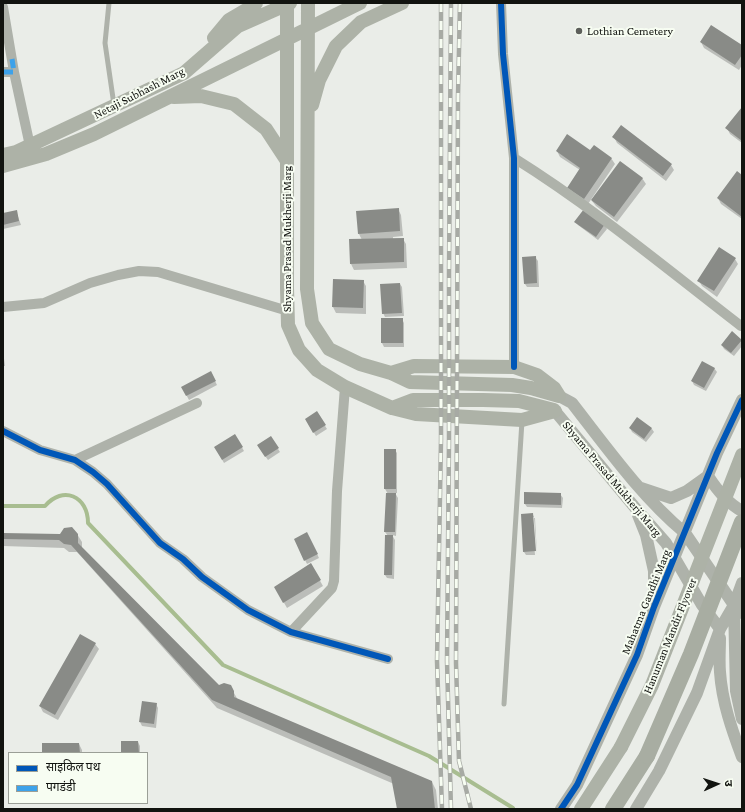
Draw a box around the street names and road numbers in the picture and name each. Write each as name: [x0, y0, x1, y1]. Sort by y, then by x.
street label: Netaji Subhash Marg: [91, 64, 187, 122]
street label: Shyama Prasad Mukherji Marg: [280, 166, 294, 312]
street label: Shyama Prasad Mukherji Marg: [559, 418, 665, 540]
street label: Mahatma Gandhi Marg: [618, 547, 674, 657]
street label: Hanuman Mandir Flyover: [640, 576, 700, 696]

